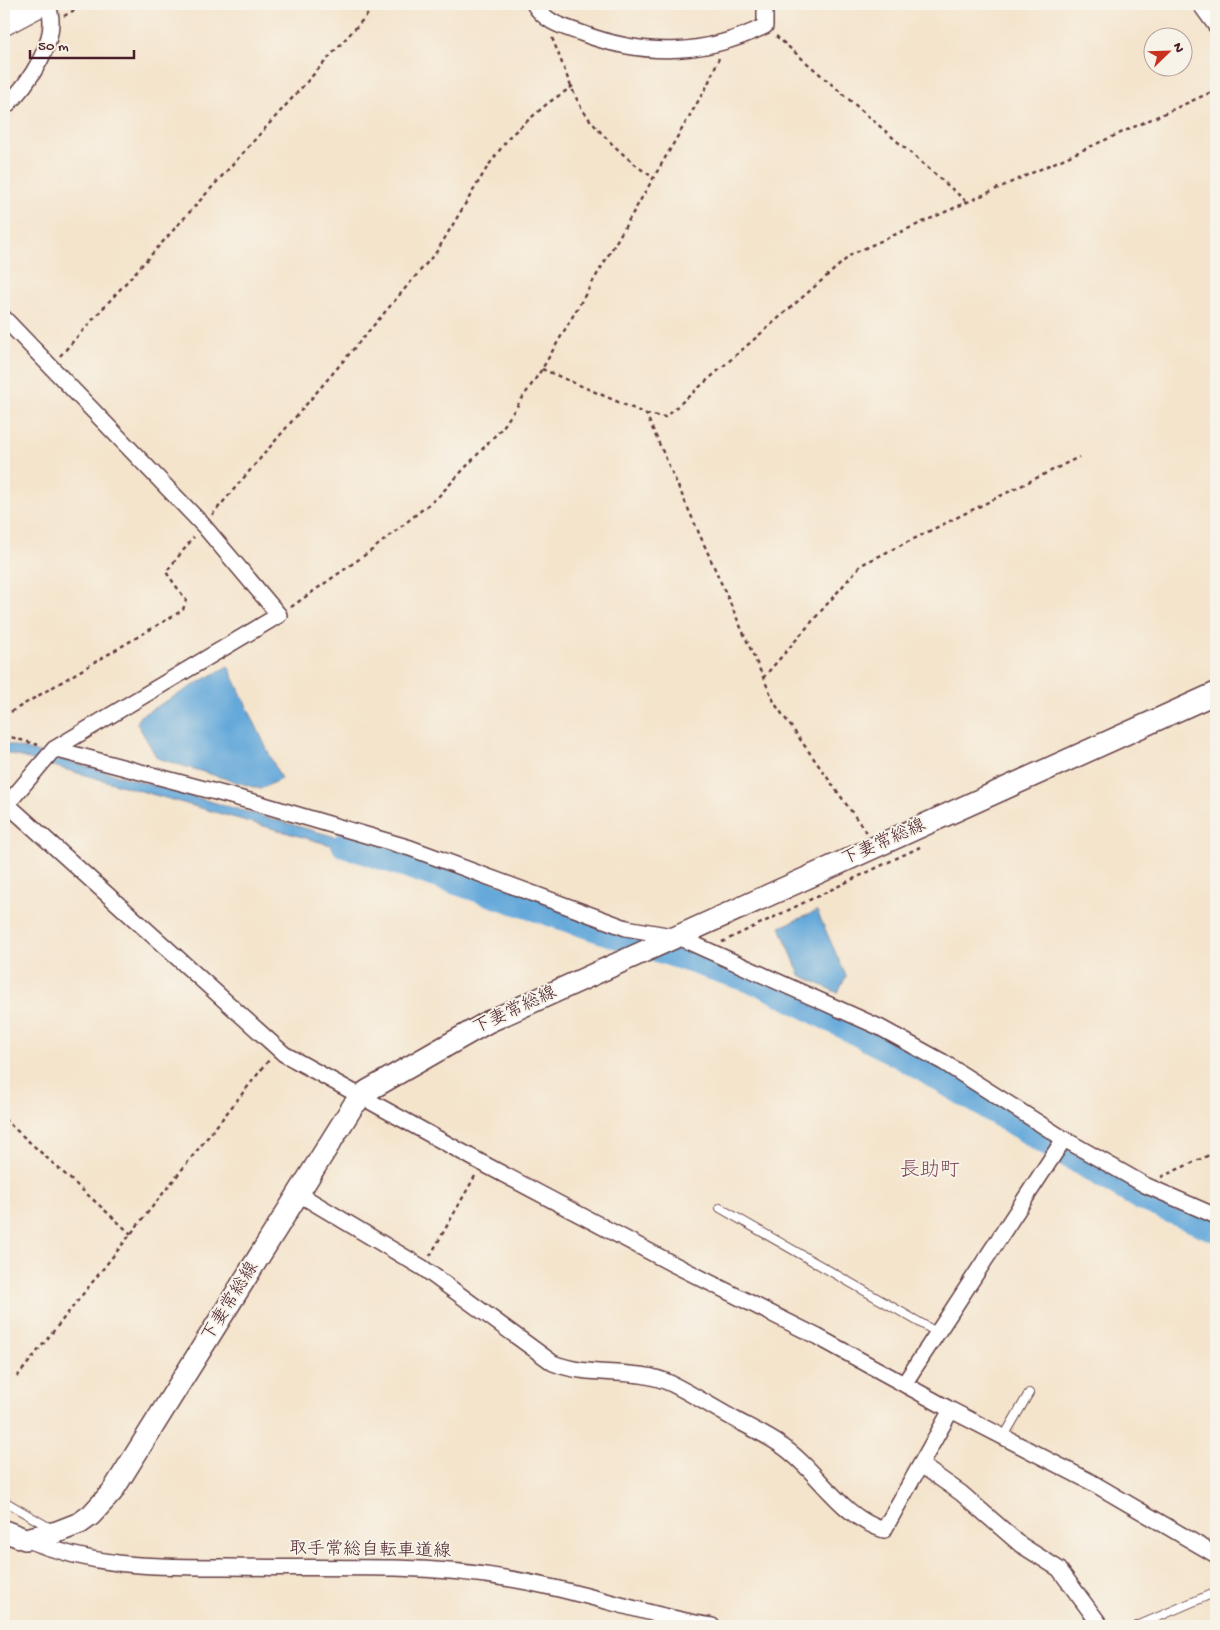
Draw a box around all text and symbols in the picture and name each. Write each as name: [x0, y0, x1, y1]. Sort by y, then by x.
scale bar: [30, 28, 134, 60]
north arrow: [1142, 28, 1192, 78]
text: 50 m: [38, 38, 69, 56]
text: N: [1168, 40, 1187, 55]
street label: 下妻常総線: [838, 814, 929, 871]
street label: 下妻常総線: [469, 982, 560, 1040]
district label: 長助町: [900, 1159, 960, 1183]
street label: 下妻常総線: [197, 1258, 264, 1346]
street label: 取手常総自転車道線: [289, 1538, 451, 1563]

